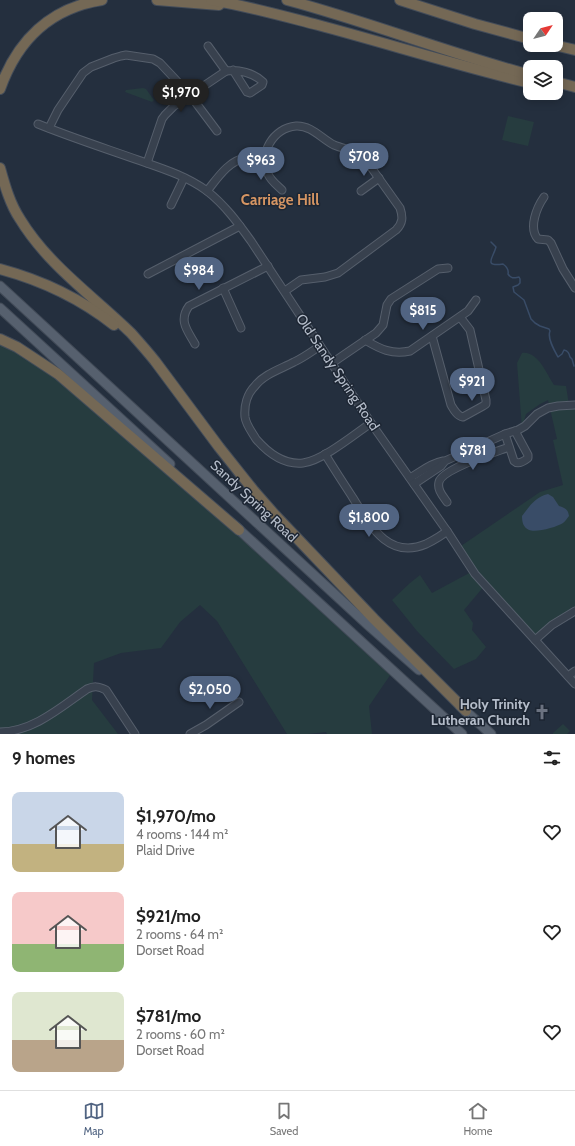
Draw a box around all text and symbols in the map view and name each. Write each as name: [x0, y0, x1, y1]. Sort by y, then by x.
north arrow: [523, 12, 563, 52]
map controls: [523, 12, 563, 100]
button: layers: [523, 60, 563, 100]
pin: $1,970: [148, 79, 214, 113]
text: $1,970: [162, 84, 200, 100]
pin: $708: [340, 143, 388, 177]
pin: $963: [237, 147, 285, 181]
text: $708: [348, 148, 380, 164]
text: $963: [246, 152, 276, 168]
district label: Carriage Hill: [241, 191, 319, 209]
pin: $984: [175, 257, 223, 291]
text: $984: [184, 262, 214, 278]
pin: $815: [399, 297, 447, 331]
text: $815: [409, 302, 437, 318]
street label: Old Sandy Spring Road: [292, 310, 384, 434]
pin: $921: [448, 368, 496, 402]
text: $921: [459, 373, 485, 389]
pin: $781: [449, 437, 497, 471]
text: $781: [460, 442, 486, 458]
street label: Sandy Spring Road: [207, 456, 301, 546]
pin: $1,800: [336, 504, 402, 538]
text: $1,800: [348, 509, 390, 525]
pin: $2,050: [177, 676, 243, 710]
text: $2,050: [189, 681, 231, 697]
place label: Holy Trinity Lutheran Church: [431, 695, 530, 729]
church icon: Holy Trinity Lutheran Church: [533, 703, 551, 721]
icon: filters: [541, 747, 563, 769]
text: 9 homes: [12, 748, 75, 768]
text: $1,970/mo: [136, 806, 216, 826]
icon: home: [44, 808, 92, 856]
icon: heart: [541, 821, 563, 843]
text: 4 rooms · 144 m²: [136, 826, 228, 842]
text: Plaid Drive: [136, 842, 195, 858]
text: $921/mo: [136, 906, 201, 926]
icon: home: [44, 908, 92, 956]
icon: heart: [541, 921, 563, 943]
text: 2 rooms · 64 m²: [136, 926, 223, 942]
text: Dorset Road: [136, 942, 204, 958]
text: $781/mo: [136, 1006, 201, 1026]
icon: home: [44, 1008, 92, 1056]
icon: heart: [541, 1021, 563, 1043]
text: 2 rooms · 60 m²: [136, 1026, 225, 1042]
text: Dorset Road: [136, 1042, 204, 1058]
tab: Map: [83, 1100, 105, 1138]
tab: Saved: [270, 1100, 298, 1138]
tab: Home: [463, 1100, 492, 1138]

